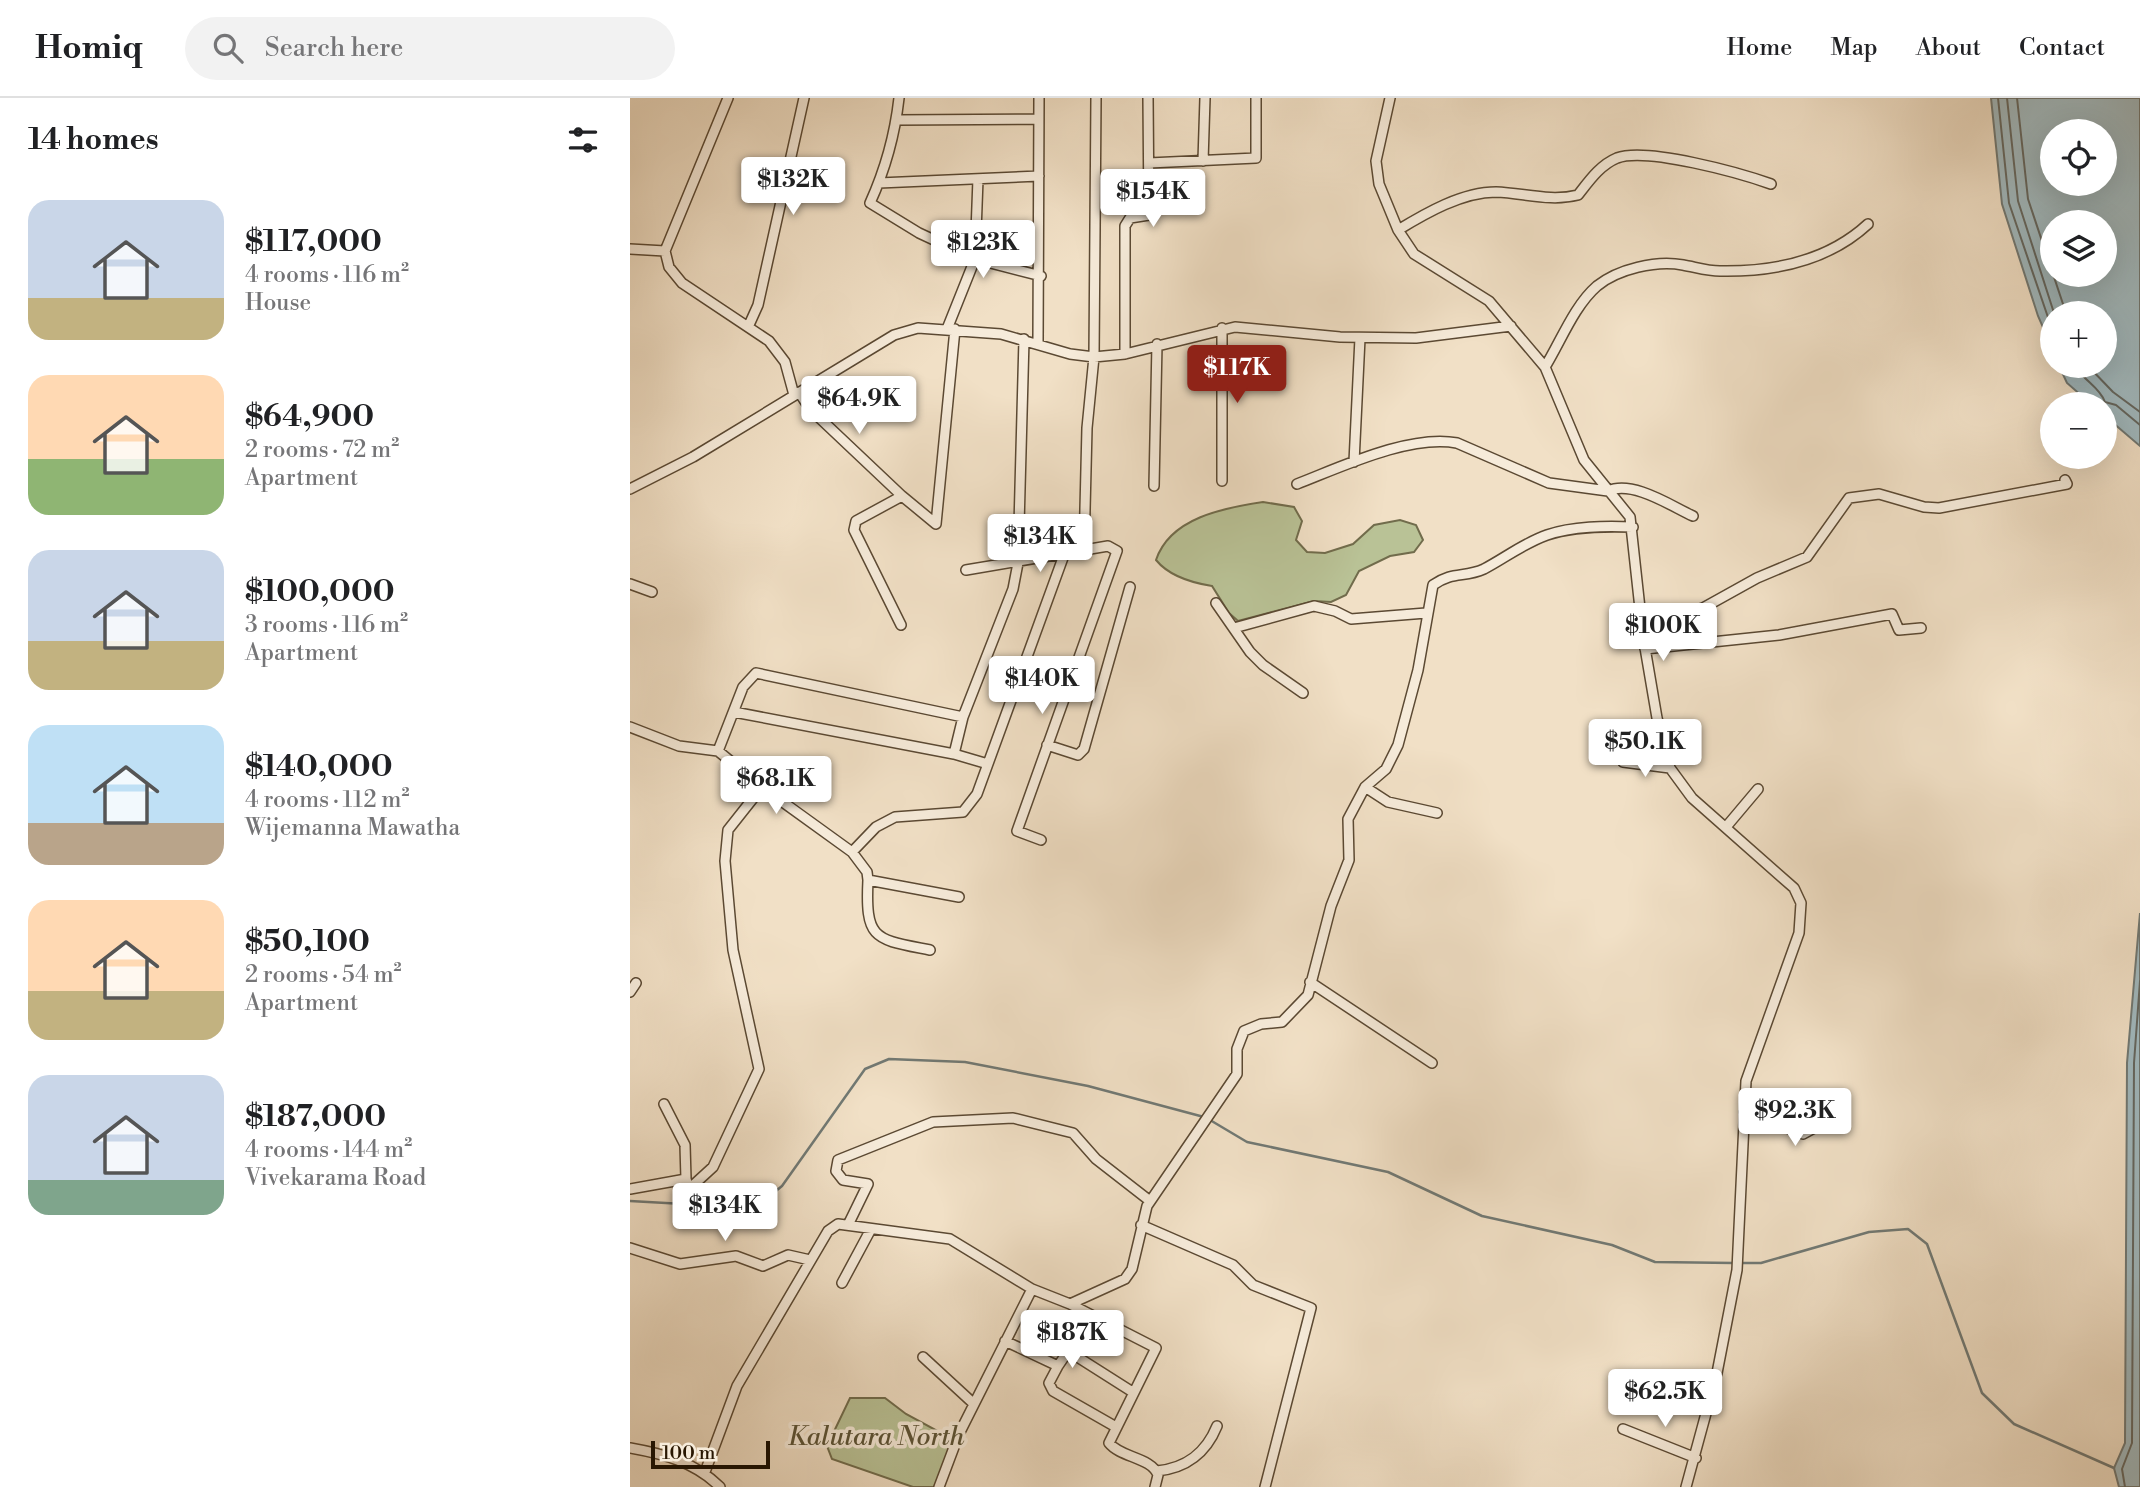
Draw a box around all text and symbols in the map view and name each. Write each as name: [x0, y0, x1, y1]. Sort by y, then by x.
search box: [185, 17, 675, 80]
text: Homiq: [35, 28, 143, 69]
icon: search: [209, 29, 247, 67]
text: Search here: [265, 32, 403, 64]
text: Home: [1727, 33, 1792, 63]
text: Map: [1830, 33, 1878, 63]
text: About: [1916, 33, 1981, 63]
text: Contact: [2019, 33, 2105, 63]
map controls: [2040, 119, 2117, 469]
button: locate: [2040, 119, 2117, 196]
text: 14 homes: [28, 121, 159, 159]
icon: filters: [564, 121, 602, 159]
pin: $132K: [744, 158, 842, 217]
text: $132K: [757, 166, 829, 194]
pin: $154K: [1104, 170, 1202, 229]
text: $154K: [1116, 178, 1190, 206]
button: layers: [2040, 210, 2117, 287]
pin: $123K: [934, 220, 1032, 280]
text: $117,000: [245, 223, 382, 261]
icon: home: [84, 228, 168, 312]
text: $123K: [947, 229, 1019, 257]
text: 4 rooms · 116 m²: [245, 261, 409, 289]
text: House: [245, 289, 311, 317]
button: +: [2040, 301, 2117, 378]
pin: $117K: [1188, 345, 1286, 405]
text: $117K: [1203, 354, 1271, 382]
pin: $64.9K: [802, 376, 916, 436]
text: $64.9K: [817, 385, 901, 413]
button: −: [2040, 392, 2117, 469]
text: $64,900: [245, 398, 374, 436]
icon: home: [84, 403, 168, 487]
text: 2 rooms · 72 m²: [245, 436, 399, 464]
text: Apartment: [245, 464, 358, 492]
pin: $134K: [991, 514, 1089, 574]
text: $134K: [1004, 523, 1076, 551]
text: $100,000: [245, 573, 395, 611]
icon: home: [84, 578, 168, 662]
pin: $100K: [1614, 603, 1712, 663]
text: 3 rooms · 116 m²: [245, 611, 408, 639]
text: $100K: [1625, 612, 1701, 640]
text: Apartment: [245, 639, 358, 667]
pin: $140K: [993, 656, 1091, 716]
text: $140K: [1005, 665, 1079, 693]
pin: $50.1K: [1588, 720, 1702, 779]
text: $50.1K: [1605, 728, 1685, 756]
text: $140,000: [245, 748, 392, 786]
icon: home: [84, 753, 168, 837]
pin: $68.1K: [719, 756, 833, 816]
text: $68.1K: [737, 765, 815, 793]
text: 4 rooms · 112 m²: [245, 786, 410, 814]
text: Wijemanna Mawatha: [245, 814, 460, 842]
text: $50,100: [245, 923, 370, 961]
icon: home: [84, 928, 168, 1012]
text: 2 rooms · 54 m²: [245, 961, 402, 989]
text: Apartment: [245, 989, 358, 1017]
pin: $92.3K: [1738, 1088, 1852, 1148]
text: $92.3K: [1754, 1097, 1836, 1125]
text: $187,000: [245, 1098, 386, 1136]
icon: home: [84, 1103, 168, 1187]
text: 4 rooms · 144 m²: [245, 1136, 412, 1164]
text: Vivekarama Road: [245, 1164, 426, 1192]
pin: $134K: [676, 1184, 774, 1243]
text: $134K: [689, 1192, 761, 1220]
pin: $187K: [1023, 1310, 1121, 1370]
text: $187K: [1037, 1319, 1107, 1347]
pin: $62.5K: [1608, 1370, 1722, 1429]
text: $62.5K: [1624, 1378, 1706, 1406]
park label: Kalutara North: [788, 1421, 965, 1453]
scale bar: [651, 1438, 770, 1470]
text: 100 m: [662, 1441, 715, 1465]

